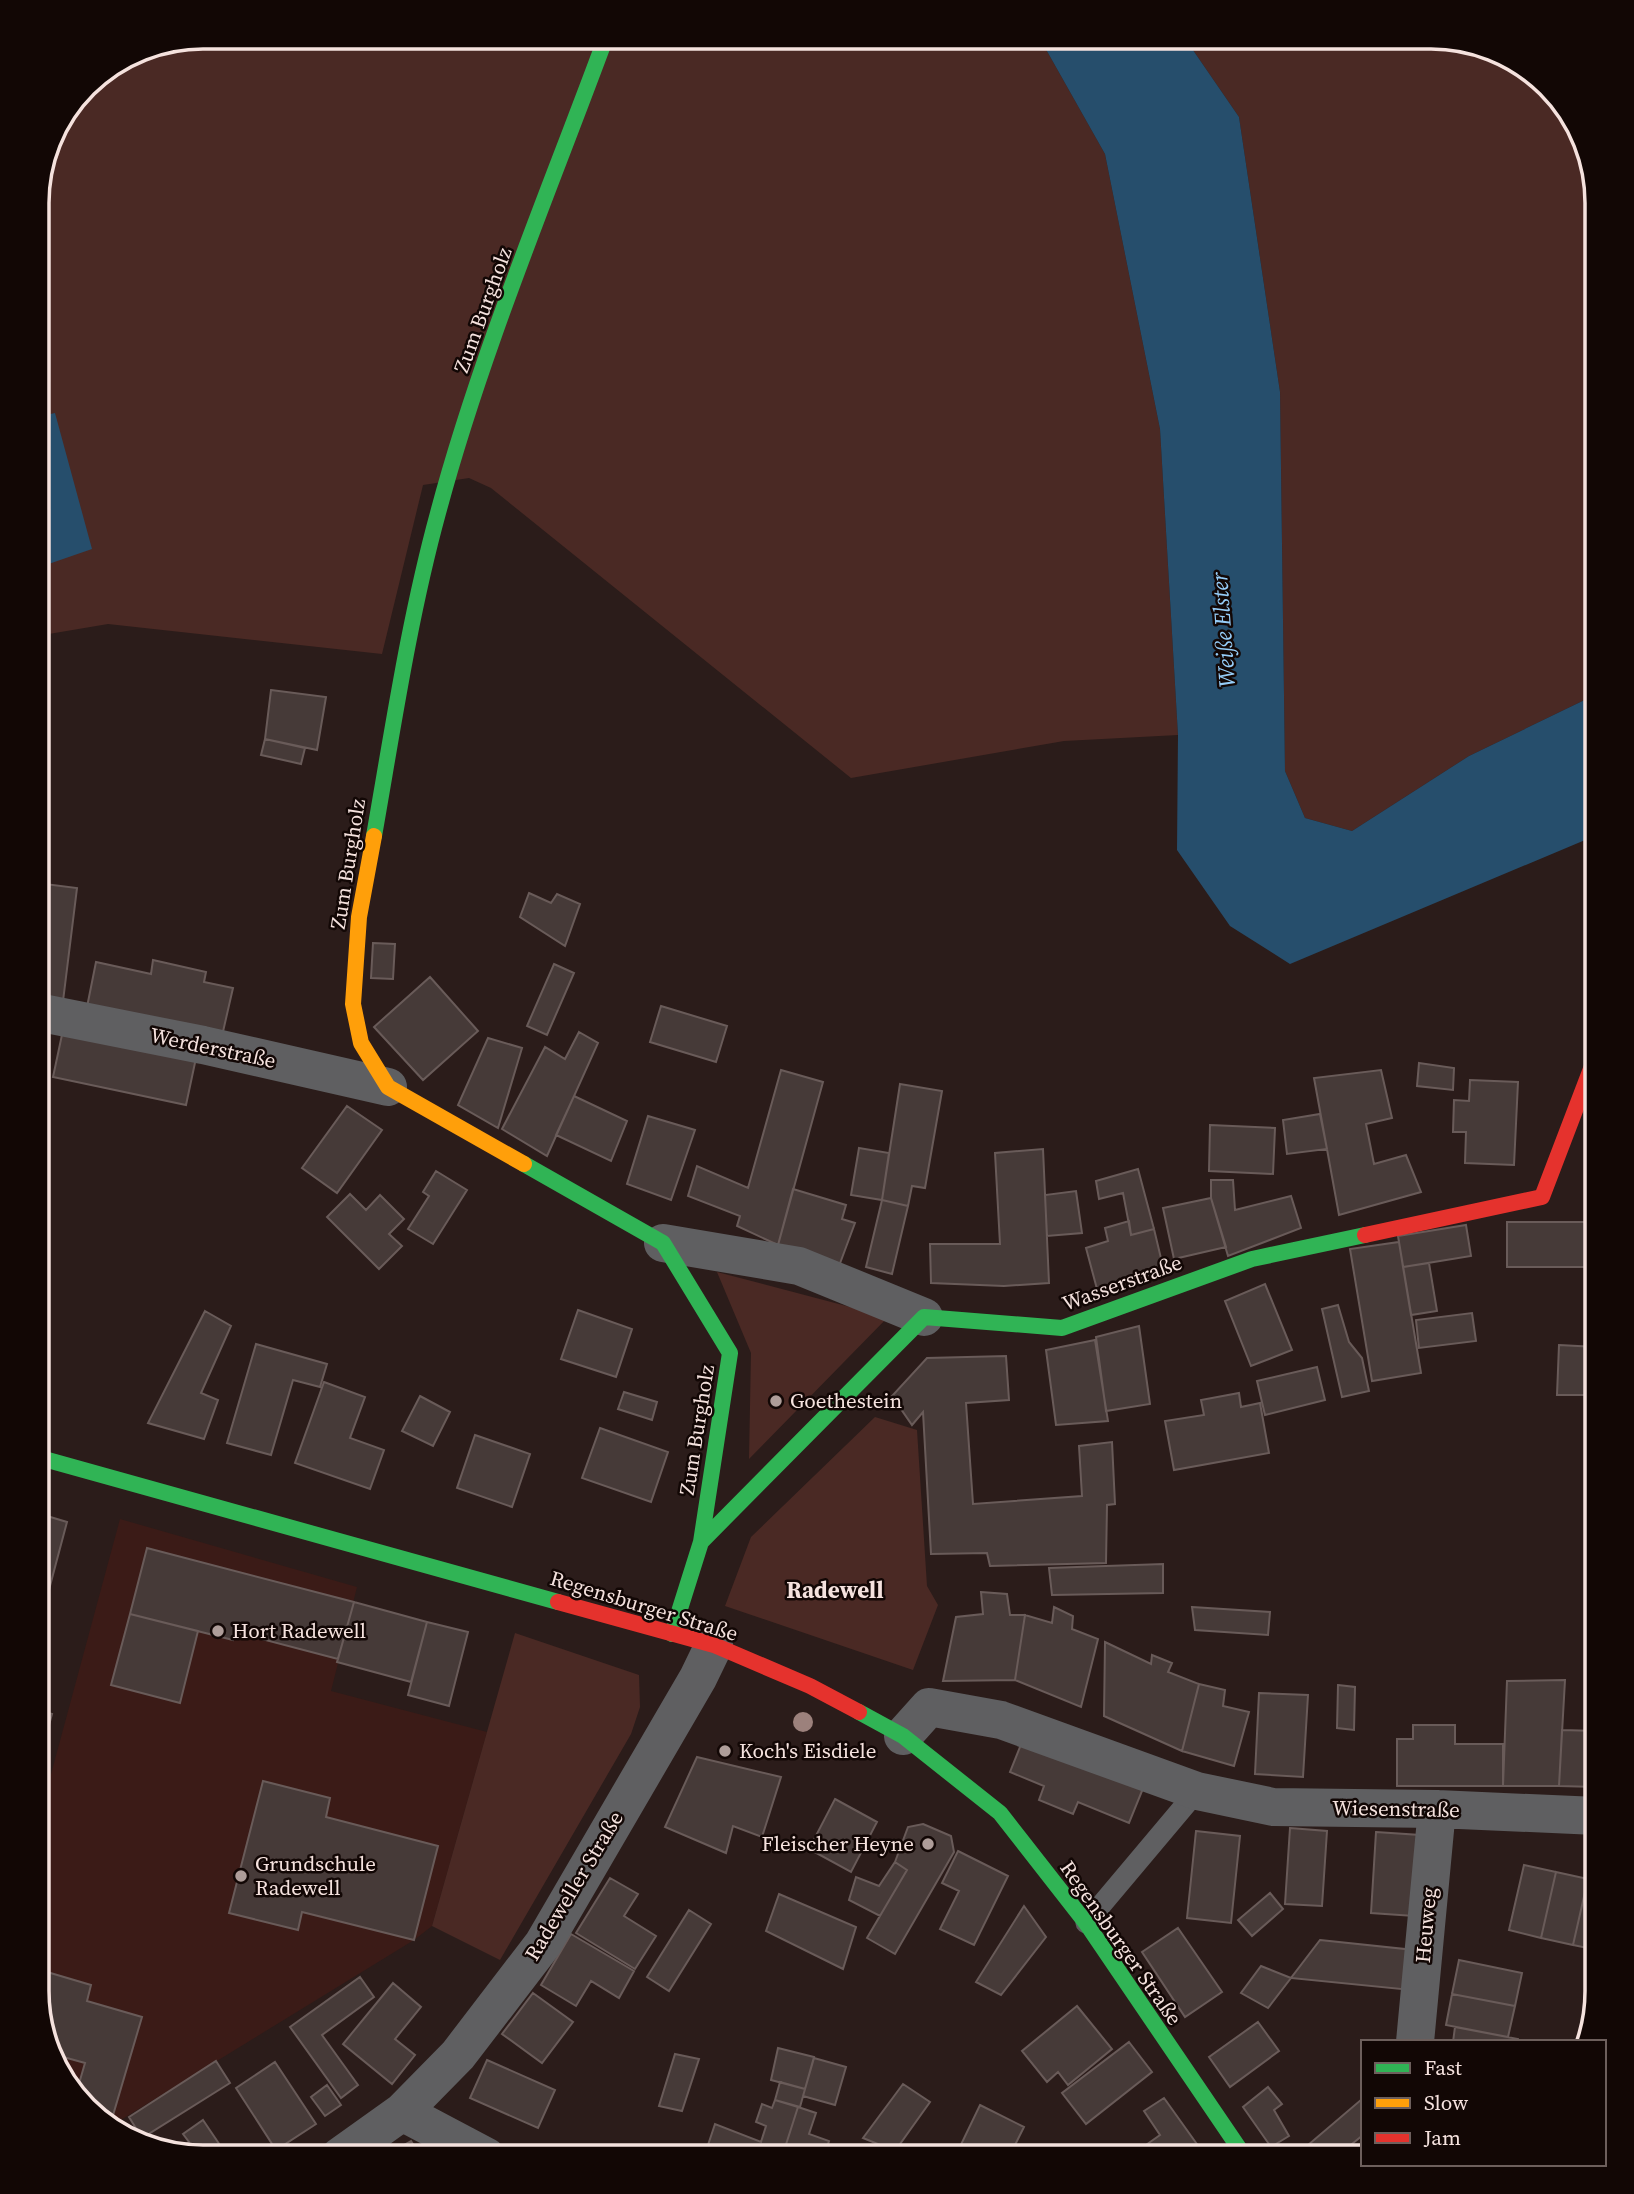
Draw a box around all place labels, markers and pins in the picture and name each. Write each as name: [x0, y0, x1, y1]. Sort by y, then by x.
place label: Goethestein: [790, 1386, 903, 1415]
marker: Goethestein: [768, 1393, 784, 1409]
place label: Hort Radewell: [232, 1616, 366, 1645]
marker: Hort Radewell: [210, 1623, 226, 1639]
place label: Koch's Eisdiele: [739, 1736, 877, 1765]
marker: Koch's Eisdiele: [717, 1743, 733, 1759]
place label: Fleischer Heyne: [762, 1829, 914, 1858]
marker: Fleischer Heyne: [920, 1836, 936, 1852]
place label: Grundschule Radewell: [255, 1849, 376, 1902]
marker: Grundschule Radewell: [233, 1868, 249, 1884]

